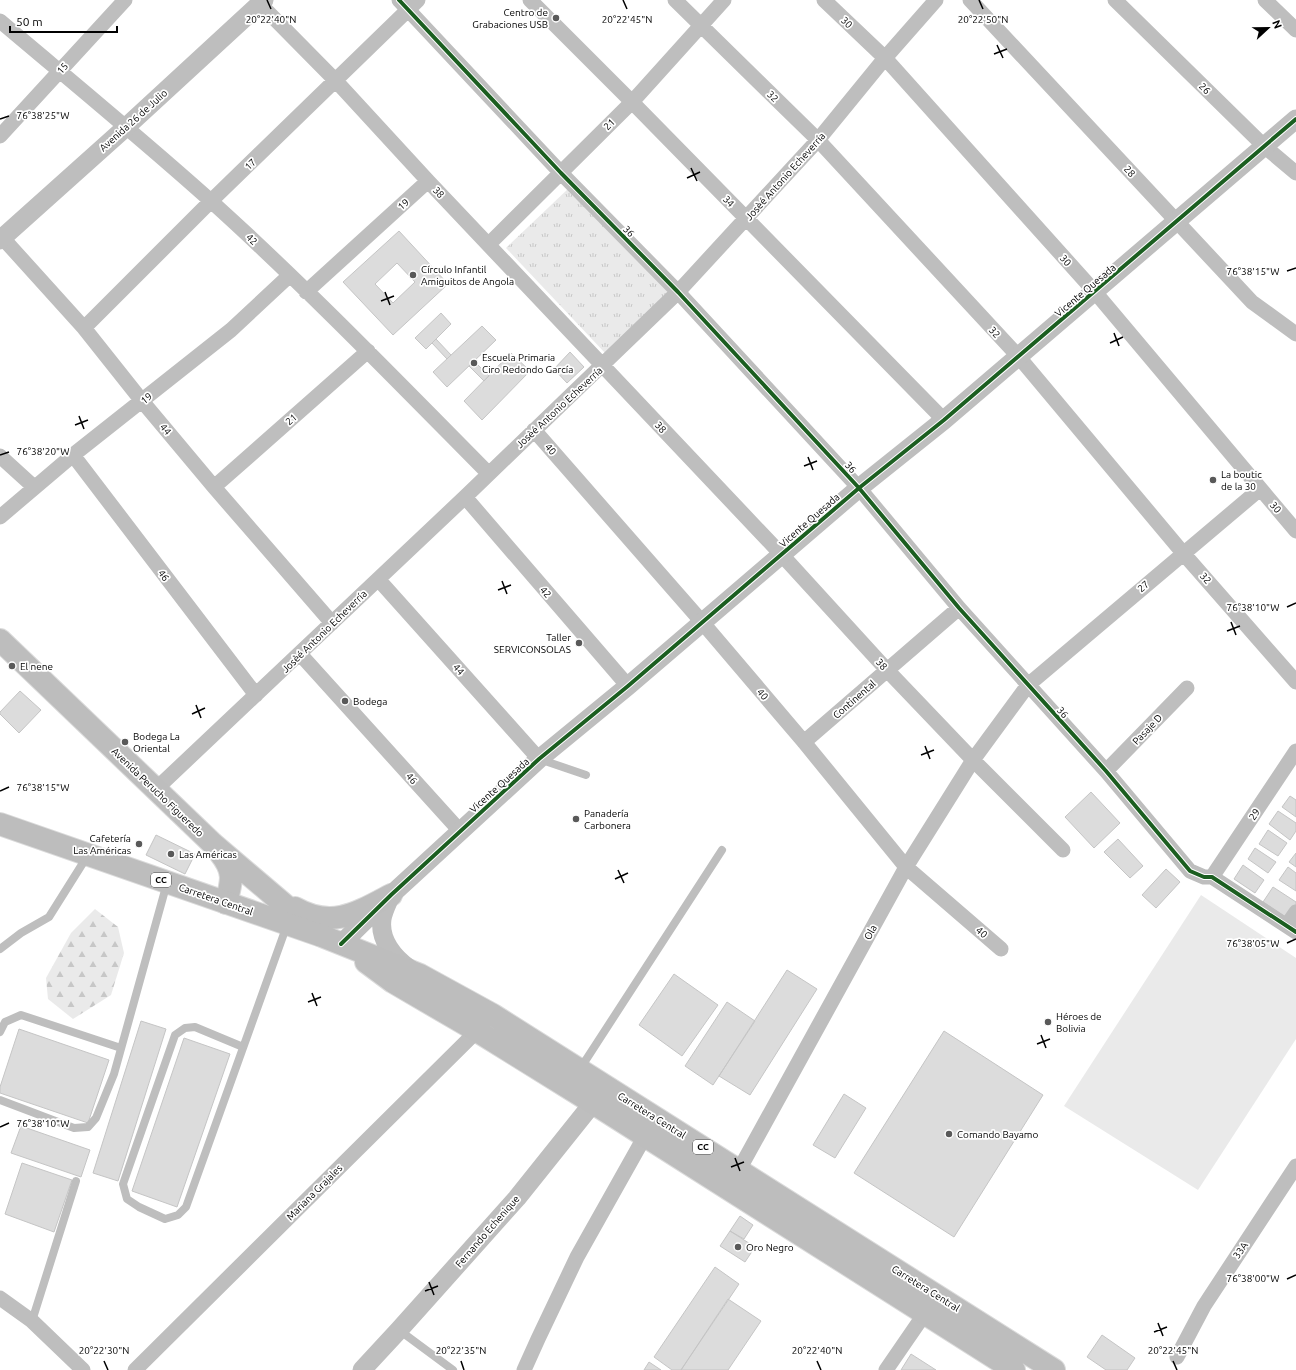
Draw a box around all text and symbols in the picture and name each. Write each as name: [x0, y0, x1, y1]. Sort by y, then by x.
place label: Centro de Grabaciones USB: [472, 7, 548, 30]
scale bar: [10, 8, 117, 34]
north arrow: [1248, 8, 1288, 48]
marker: Centro de Grabaciones USB: [551, 13, 561, 23]
text: 20°22'40"N: [246, 14, 296, 25]
text: 20°22'45"N: [602, 14, 652, 25]
street label: 30: [839, 14, 855, 30]
text: 20°22'50"N: [958, 14, 1008, 25]
text: 50 m: [16, 15, 43, 28]
text: N: [1270, 18, 1284, 30]
street label: 15: [55, 60, 70, 76]
street label: 26: [1197, 80, 1213, 96]
street label: Avenida 26 de Julio: [97, 87, 169, 154]
street label: 32: [765, 88, 781, 104]
text: 76°38'25"W: [17, 110, 69, 121]
street label: 21: [601, 116, 617, 132]
street label: Josèé Antonio Echeverría: [743, 130, 827, 222]
street label: 17: [242, 156, 258, 172]
street label: 28: [1122, 163, 1138, 179]
street label: 38: [431, 184, 447, 200]
street label: 34: [721, 193, 737, 209]
street label: 19: [395, 197, 411, 212]
street label: 36: [621, 223, 637, 239]
street label: 42: [244, 231, 260, 247]
street label: 30: [1058, 252, 1074, 268]
street label: Vicente Quesada: [1053, 262, 1118, 319]
place label: Círculo Infantil Amiguitos de Angola: [421, 264, 514, 287]
text: 76°38'15"W: [1227, 266, 1279, 277]
marker: Círculo Infantil Amiguitos de Angola: [408, 270, 418, 280]
street label: 32: [987, 324, 1003, 340]
place label: Escuela Primaria Ciro Redondo García: [482, 352, 573, 375]
marker: Escuela Primaria Ciro Redondo García: [469, 358, 479, 368]
street label: Josèé Antonio Echeverría: [514, 365, 605, 450]
street label: 19: [138, 391, 154, 406]
street label: 21: [283, 412, 299, 427]
street label: 38: [653, 419, 669, 435]
street label: 44: [158, 421, 174, 437]
street label: 40: [543, 441, 559, 457]
text: 76°38'20"W: [17, 446, 69, 457]
street label: 36: [843, 459, 859, 475]
place label: La boutic de la 30: [1221, 469, 1262, 492]
marker: La boutic de la 30: [1208, 475, 1218, 485]
street label: Vicente Quesada: [777, 491, 842, 550]
street label: 30: [1268, 499, 1284, 515]
street label: 46: [156, 567, 172, 583]
street label: 32: [1198, 570, 1213, 586]
street label: 27: [1135, 579, 1151, 594]
street label: 42: [538, 584, 553, 600]
street label: Josèé Antonio Echeverría: [280, 588, 369, 675]
text: 76°38'10"W: [1227, 602, 1279, 613]
place label: Taller SERVICONSOLAS: [494, 632, 571, 655]
marker: Taller SERVICONSOLAS: [574, 638, 584, 648]
street label: 38: [874, 656, 890, 672]
marker: El nene: [7, 661, 17, 671]
place label: El nene: [20, 661, 53, 672]
street label: 44: [451, 661, 467, 677]
street label: Continental: [831, 678, 878, 721]
street label: 40: [755, 686, 771, 702]
marker: Bodega: [340, 696, 350, 706]
place label: Bodega: [353, 696, 387, 707]
street label: 36: [1055, 704, 1071, 720]
street label: Pasaje D: [1130, 712, 1164, 747]
place label: Bodega La Oriental: [133, 731, 180, 754]
marker: Bodega La Oriental: [120, 737, 130, 747]
street label: Avenida Perucho Figueredo: [110, 746, 206, 839]
street label: Vicente Quesada: [467, 756, 531, 815]
street label: 46: [404, 770, 420, 786]
text: 76°38'15"W: [17, 782, 69, 793]
street label: 29: [1247, 807, 1262, 822]
place label: Panadería Carbonera: [584, 808, 631, 831]
marker: Panadería Carbonera: [571, 814, 581, 824]
place label: Cafetería Las Américas: [73, 833, 131, 856]
marker: Cafetería Las Américas: [134, 839, 144, 849]
marker: Las Américas: [166, 849, 176, 859]
place label: Las Américas: [179, 849, 237, 860]
road number: CC: [151, 873, 171, 887]
street label: Carretera Central: [177, 882, 255, 917]
street label: Ola: [862, 923, 879, 942]
street label: 40: [974, 925, 990, 940]
text: 76°38'05"W: [1227, 938, 1279, 949]
place label: Héroes de Bolivia: [1056, 1011, 1102, 1034]
marker: Héroes de Bolivia: [1043, 1017, 1053, 1027]
street label: Carretera Central: [616, 1090, 688, 1141]
text: 76°38'10"W: [17, 1118, 69, 1129]
marker: Comando Bayamo: [944, 1129, 954, 1139]
place label: Comando Bayamo: [957, 1129, 1038, 1140]
road number: CC: [693, 1140, 713, 1154]
street label: Mariana Grajales: [284, 1162, 344, 1222]
street label: Fernando Echenique: [453, 1193, 522, 1270]
street label: 33A: [1231, 1239, 1250, 1261]
marker: Oro Negro: [733, 1242, 743, 1252]
place label: Oro Negro: [746, 1242, 794, 1253]
street label: Carretera Central: [890, 1263, 962, 1314]
text: 76°38'00"W: [1227, 1273, 1279, 1284]
text: 20°22'30"N: [79, 1345, 129, 1356]
text: 20°22'35"N: [436, 1345, 486, 1356]
text: 20°22'40"N: [792, 1345, 842, 1356]
text: 20°22'45"N: [1148, 1345, 1198, 1356]

